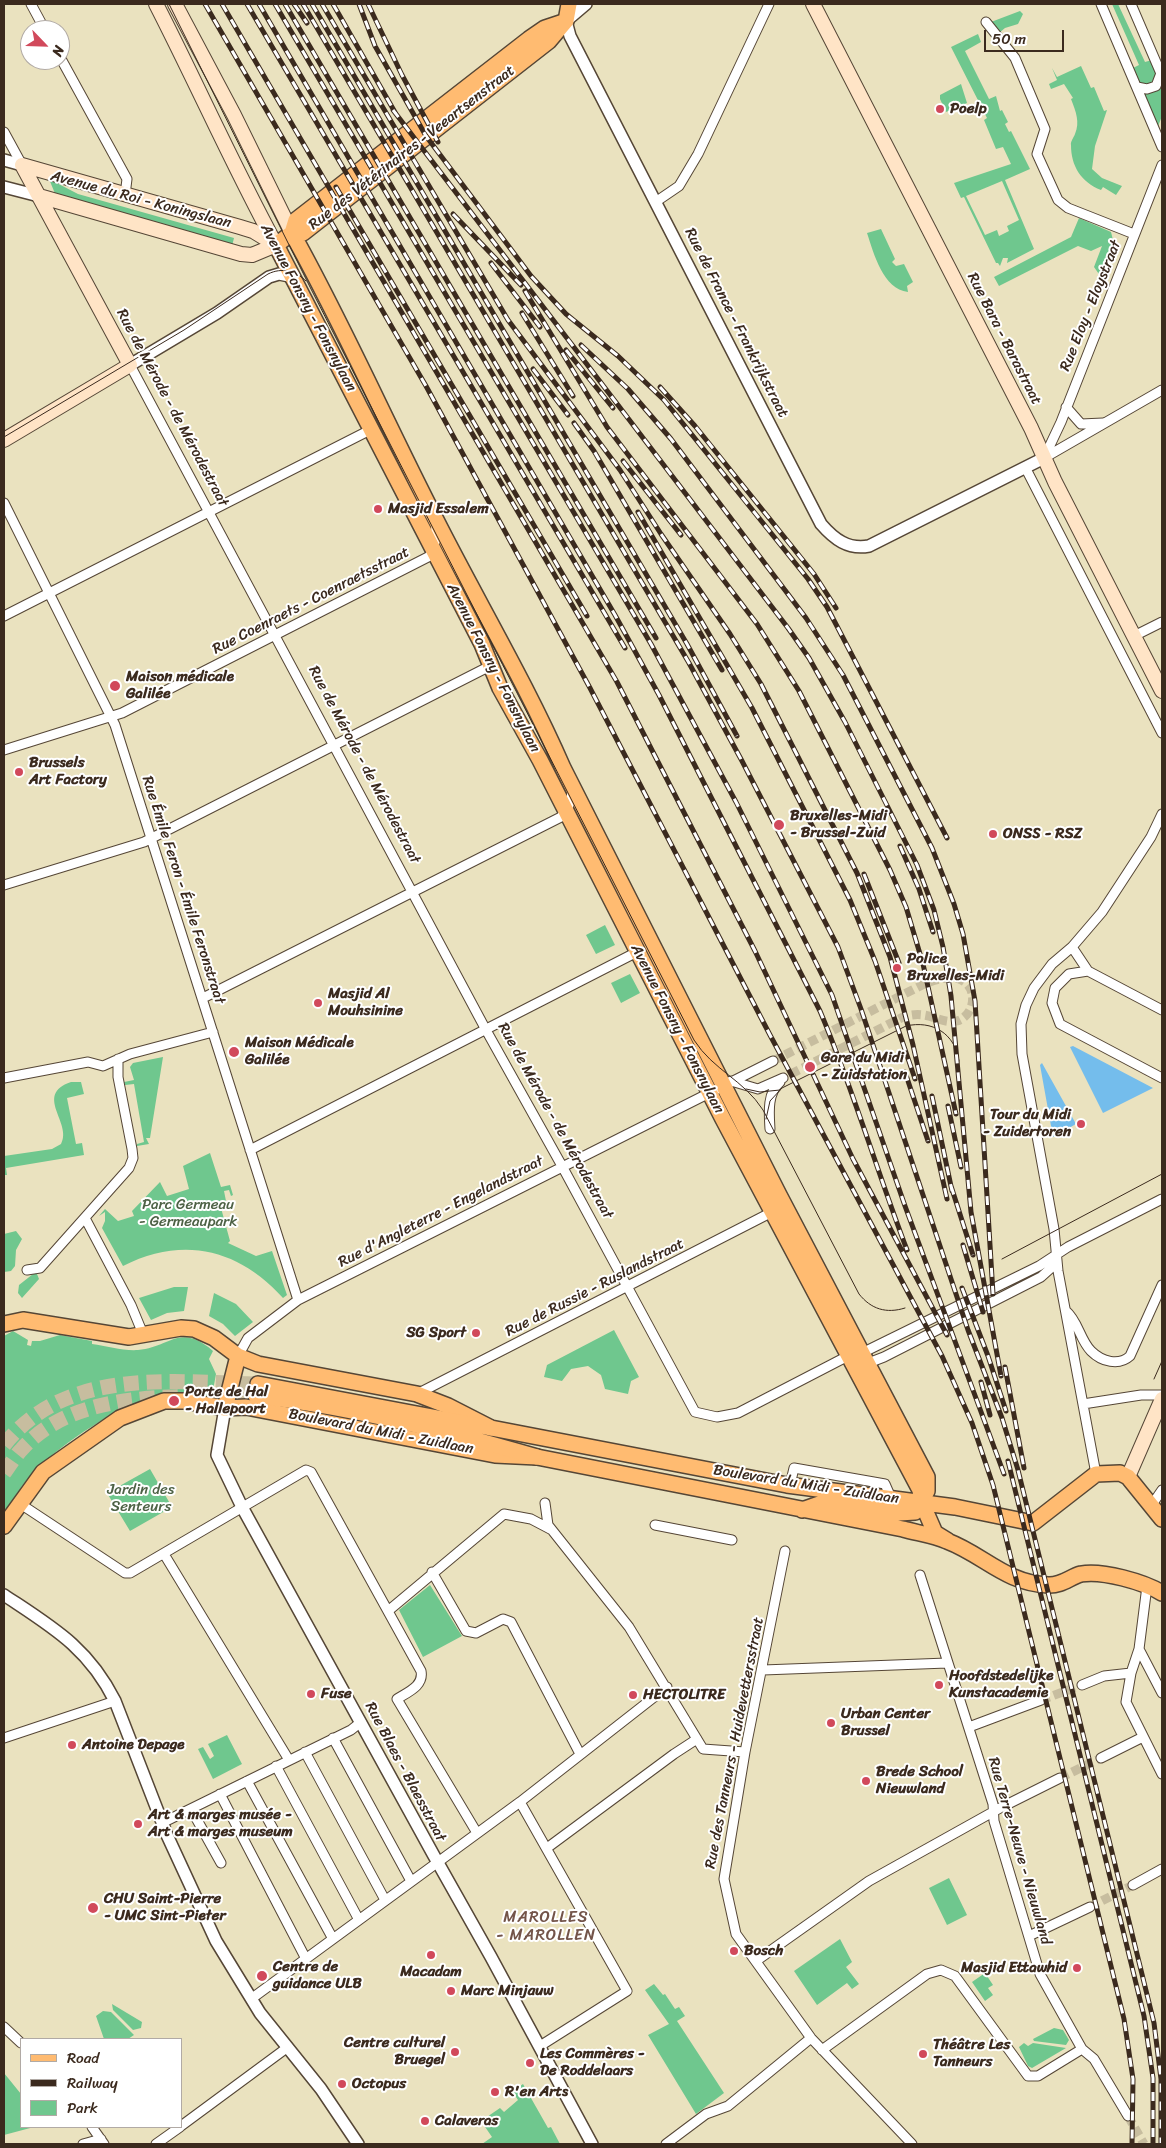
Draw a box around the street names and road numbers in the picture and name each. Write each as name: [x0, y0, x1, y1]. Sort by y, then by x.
street label: Rue des Vétérinaires - Veeartsenstraat: [305, 62, 519, 234]
street label: Avenue du Roi - Koningslaan: [49, 167, 233, 233]
street label: Avenue Fonsny - Fonsnylaan: [256, 221, 360, 395]
street label: Rue de France - Frankrijkstraat: [680, 225, 792, 421]
street label: Rue Eloy - Eloystraat: [1057, 238, 1125, 374]
street label: Rue Bara - Barastraat: [963, 270, 1045, 408]
street label: Rue de Mérode - de Mérodestraat: [112, 306, 232, 510]
street label: Rue Coenraets - Coenraetsstraat: [210, 543, 412, 659]
street label: Avenue Fonsny - Fonsnylaan: [442, 580, 544, 756]
street label: Rue de Mérode - de Mérodestraat: [304, 663, 424, 867]
street label: Rue Émile Feron - Émile Feronstraat: [138, 774, 228, 1006]
street label: Avenue Fonsny - Fonsnylaan: [626, 941, 728, 1117]
street label: Rue de Mérode - de Mérodestraat: [494, 1020, 616, 1222]
street label: Rue d'Angleterre - Engelandstraat: [335, 1152, 547, 1272]
street label: Rue de Russie - Ruslandstraat: [503, 1235, 687, 1341]
street label: Boulevard du Midi - Zuidlaan: [287, 1405, 475, 1459]
street label: Boulevard du Midi - Zuidlaan: [712, 1461, 900, 1509]
street label: Rue des Tanneurs - Huidevettersstraat: [702, 1616, 768, 1870]
street label: Rue Blaes - Blaesstraat: [361, 1699, 449, 1845]
street label: Rue Terre-Neuve - Nieuwland: [984, 1755, 1054, 1947]

